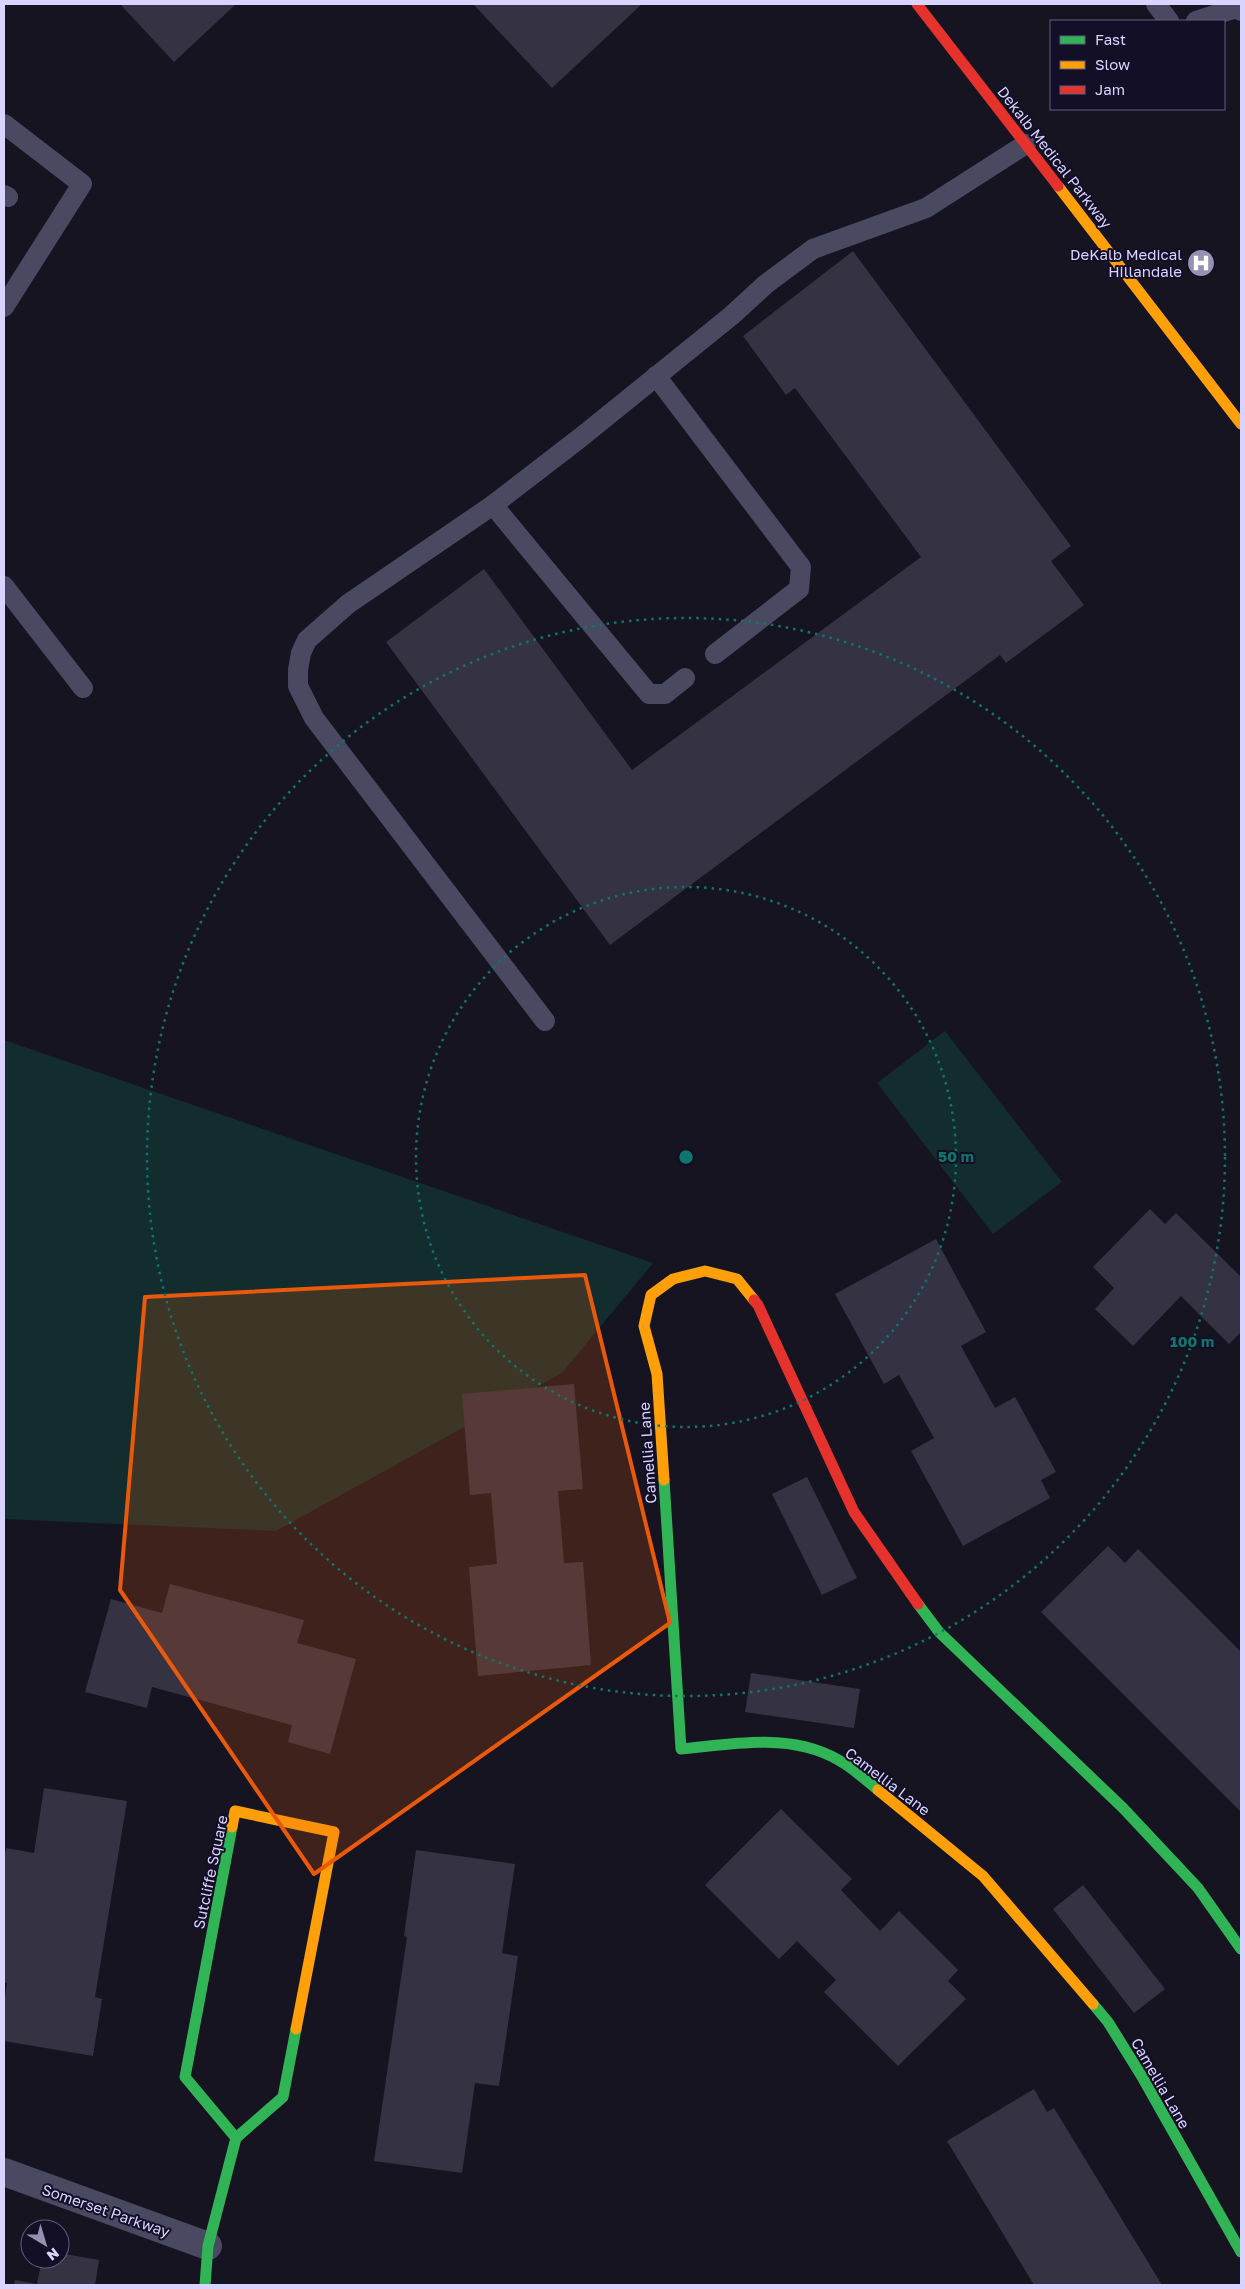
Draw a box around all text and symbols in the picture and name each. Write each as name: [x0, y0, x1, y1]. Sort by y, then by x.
legend: [1050, 20, 1225, 110]
text: Fast: [1095, 30, 1126, 48]
text: Slow: [1095, 55, 1130, 73]
text: Jam: [1095, 80, 1125, 98]
street label: Dekalb Medical Parkway: [994, 83, 1116, 232]
place label: DeKalb Medical Hillandale: [1070, 245, 1182, 280]
hospital icon: DeKalb Medical Hillandale: [1186, 248, 1216, 278]
text: 50 m: [938, 1147, 974, 1165]
centre of rings: [677, 1148, 695, 1166]
text: 100 m: [1170, 1332, 1214, 1350]
street label: Camellia Lane: [634, 1401, 660, 1504]
street label: Camellia Lane: [842, 1743, 934, 1819]
street label: Sutcliffe Square: [189, 1813, 231, 1931]
street label: Camellia Lane: [1128, 2035, 1194, 2132]
street label: Somerset Parkway: [40, 2180, 173, 2240]
north arrow: [20, 2219, 70, 2269]
text: N: [44, 2245, 63, 2265]

